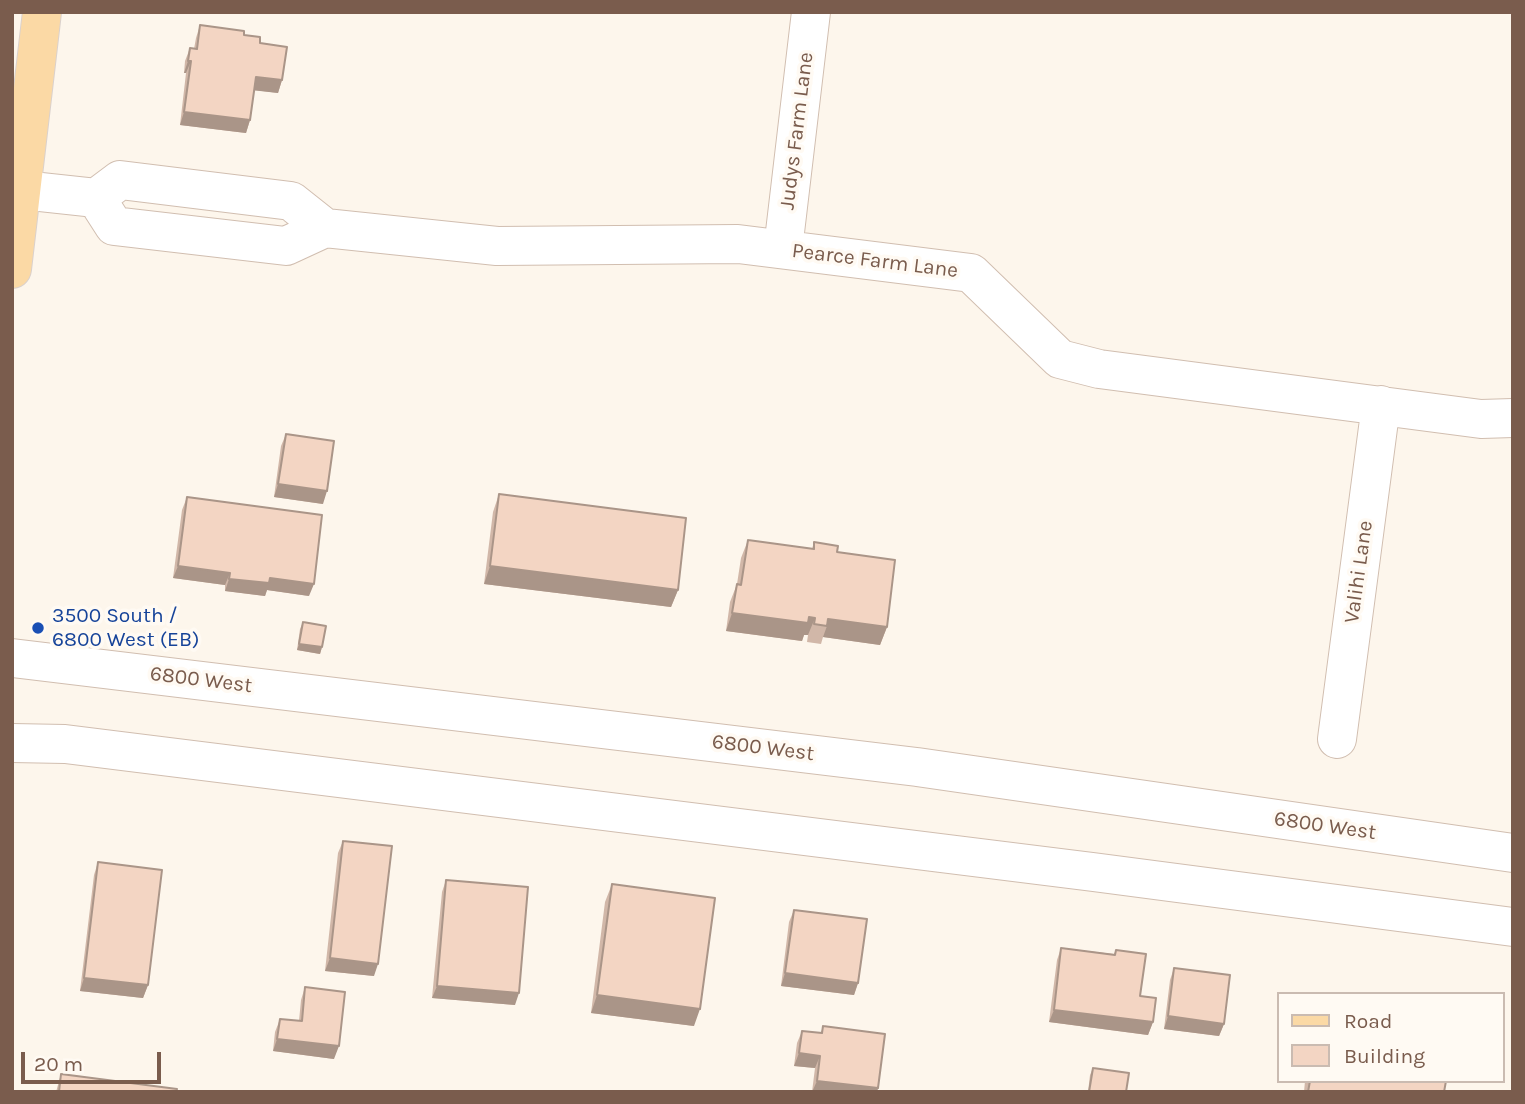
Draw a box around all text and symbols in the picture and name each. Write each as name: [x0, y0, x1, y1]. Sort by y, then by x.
street label: Judys Farm Lane: [775, 51, 819, 211]
street label: Pearce Farm Lane: [790, 238, 960, 284]
street label: Valihi Lane: [1339, 519, 1379, 625]
place label: 3500 South / 6800 West (EB): [52, 603, 199, 653]
marker: 3500 South / 6800 West (EB): [30, 620, 46, 636]
street label: 6800 West: [149, 661, 253, 699]
street label: 6800 West: [711, 729, 815, 767]
street label: 6800 West: [1272, 806, 1378, 846]
legend: [1276, 992, 1504, 1083]
text: Road: [1344, 1009, 1392, 1033]
scale bar: [24, 1038, 164, 1082]
text: Building: [1344, 1044, 1425, 1068]
text: 20 m: [34, 1052, 83, 1076]

